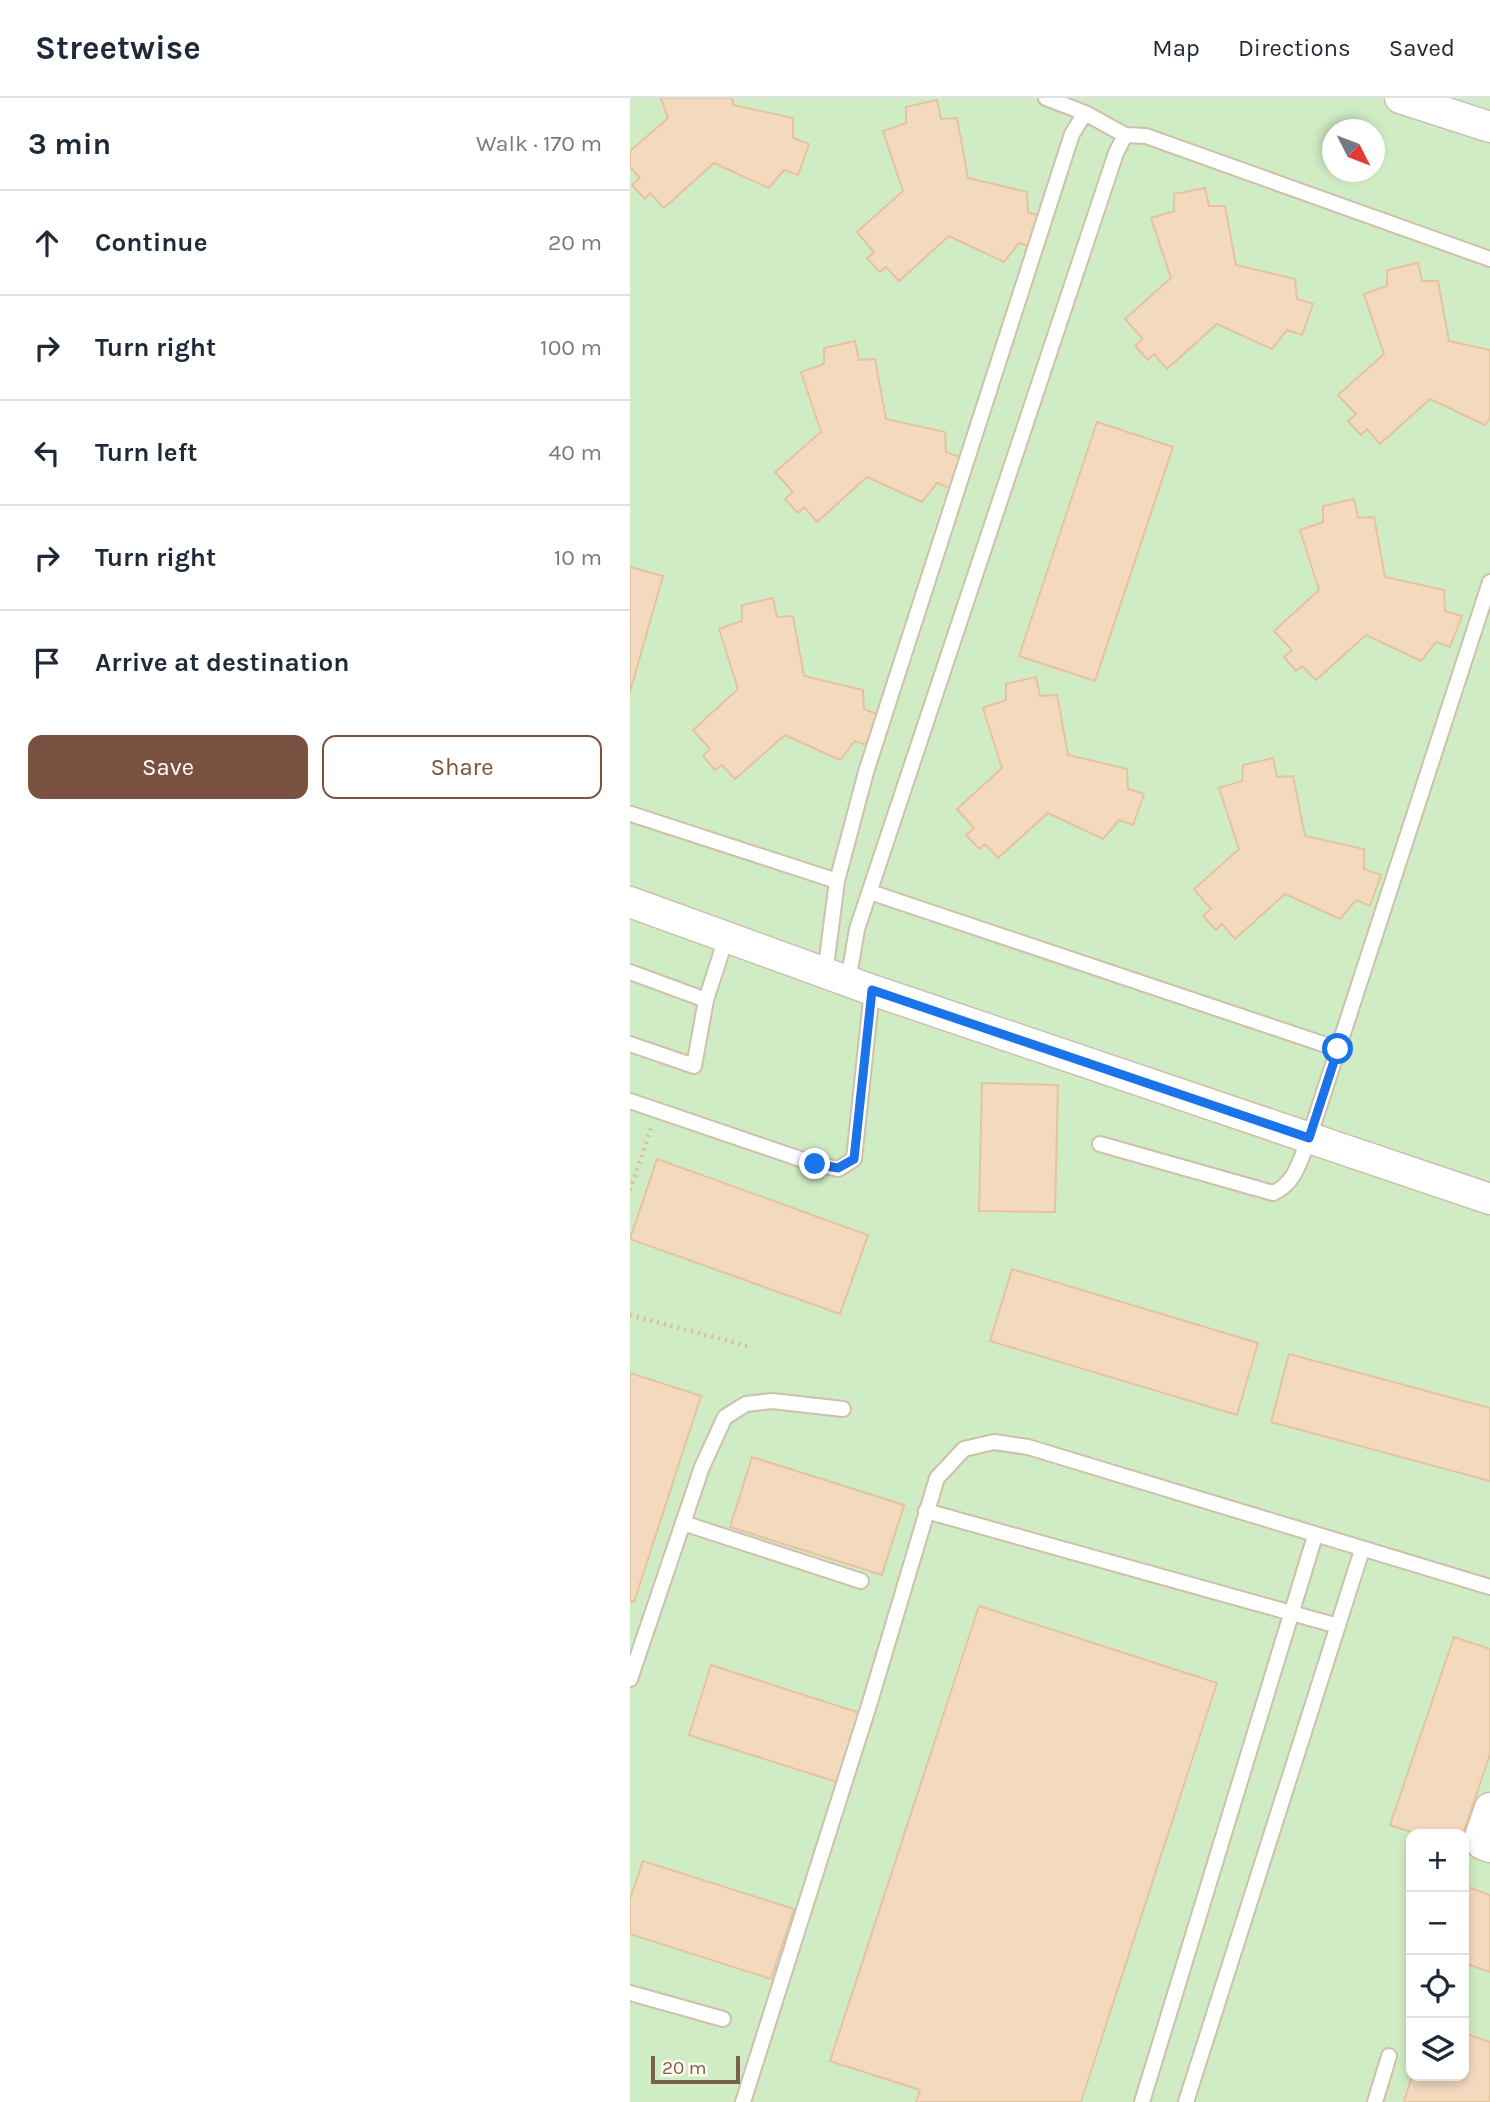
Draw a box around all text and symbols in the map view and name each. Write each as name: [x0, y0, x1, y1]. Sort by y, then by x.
text: Streetwise: [35, 29, 201, 67]
text: Map: [1152, 34, 1200, 62]
text: Directions: [1238, 34, 1351, 62]
text: Saved: [1389, 34, 1455, 62]
north arrow: [1322, 119, 1385, 182]
text: 3 min: [28, 126, 111, 162]
text: Walk · 170 m: [476, 130, 602, 157]
icon: ahead: [28, 224, 66, 262]
text: Continue: [95, 227, 207, 258]
text: 20 m: [548, 229, 602, 256]
icon: right: [28, 329, 66, 367]
text: Turn right: [95, 332, 216, 363]
text: 100 m: [540, 334, 602, 361]
icon: left: [28, 434, 66, 472]
text: Turn left: [95, 437, 197, 468]
text: 40 m: [549, 439, 602, 466]
icon: right: [28, 539, 66, 577]
text: Turn right: [95, 542, 216, 573]
text: 10 m: [554, 544, 602, 571]
icon: arrive: [28, 644, 66, 682]
text: Arrive at destination: [95, 647, 349, 678]
button: Save: [28, 735, 308, 799]
button: Share: [322, 735, 602, 799]
route start: [1322, 1033, 1353, 1064]
route end: [799, 1148, 830, 1179]
map controls: [1406, 1829, 1469, 2081]
button: +: [1406, 1829, 1469, 1892]
button: −: [1406, 1892, 1469, 1955]
button: locate: [1406, 1955, 1469, 2018]
button: layers: [1406, 2018, 1469, 2081]
scale bar: [651, 2053, 740, 2085]
text: 20 m: [662, 2057, 707, 2079]

